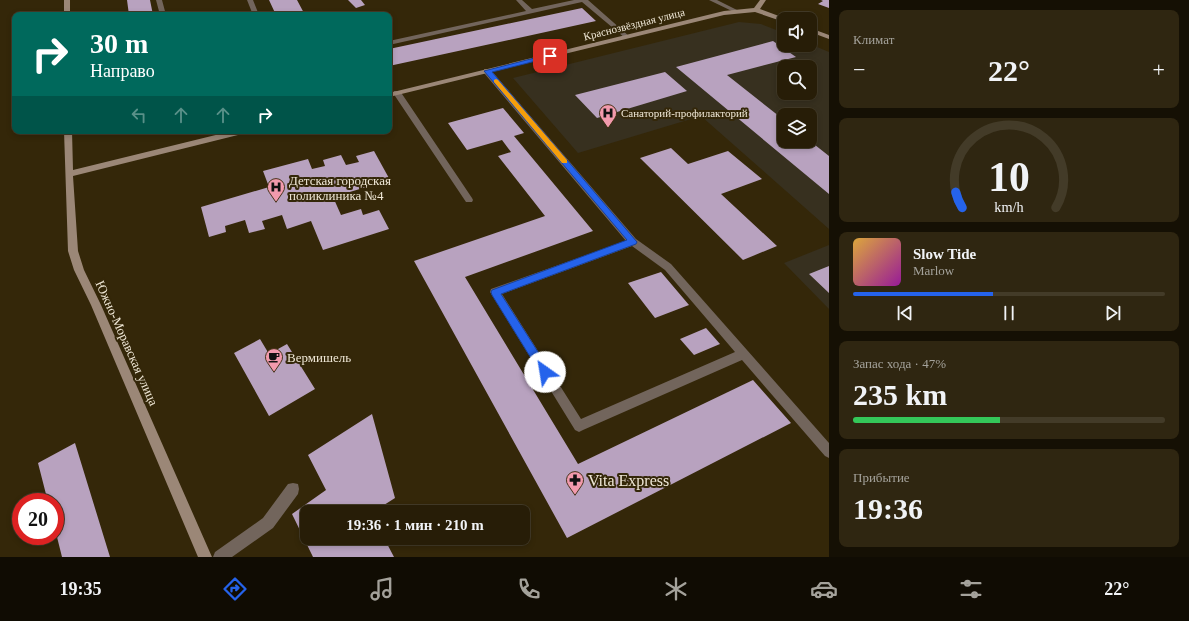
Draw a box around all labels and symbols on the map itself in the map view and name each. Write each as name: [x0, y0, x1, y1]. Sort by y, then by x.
street label: Краснозвёздная улица: [582, 6, 686, 42]
pin: [533, 39, 567, 73]
hospital icon: Cанаторий-профилакторий: [598, 103, 618, 128]
place label: Cанаторий-профилакторий: [621, 107, 748, 119]
place label: Детская городская поликлиника №4: [289, 173, 391, 203]
hospital icon: Детская городская поликлиника №4: [266, 177, 286, 202]
street label: Южно-Моравская улица: [93, 278, 161, 408]
cafe icon: Вермишель: [264, 347, 284, 372]
place label: Вермишель: [287, 350, 351, 365]
position arrow: [524, 351, 566, 393]
pharmacy icon: Vita Express: [565, 470, 585, 495]
place label: Vita Express: [588, 472, 669, 490]
speed limit sign: 20: [12, 493, 64, 545]

